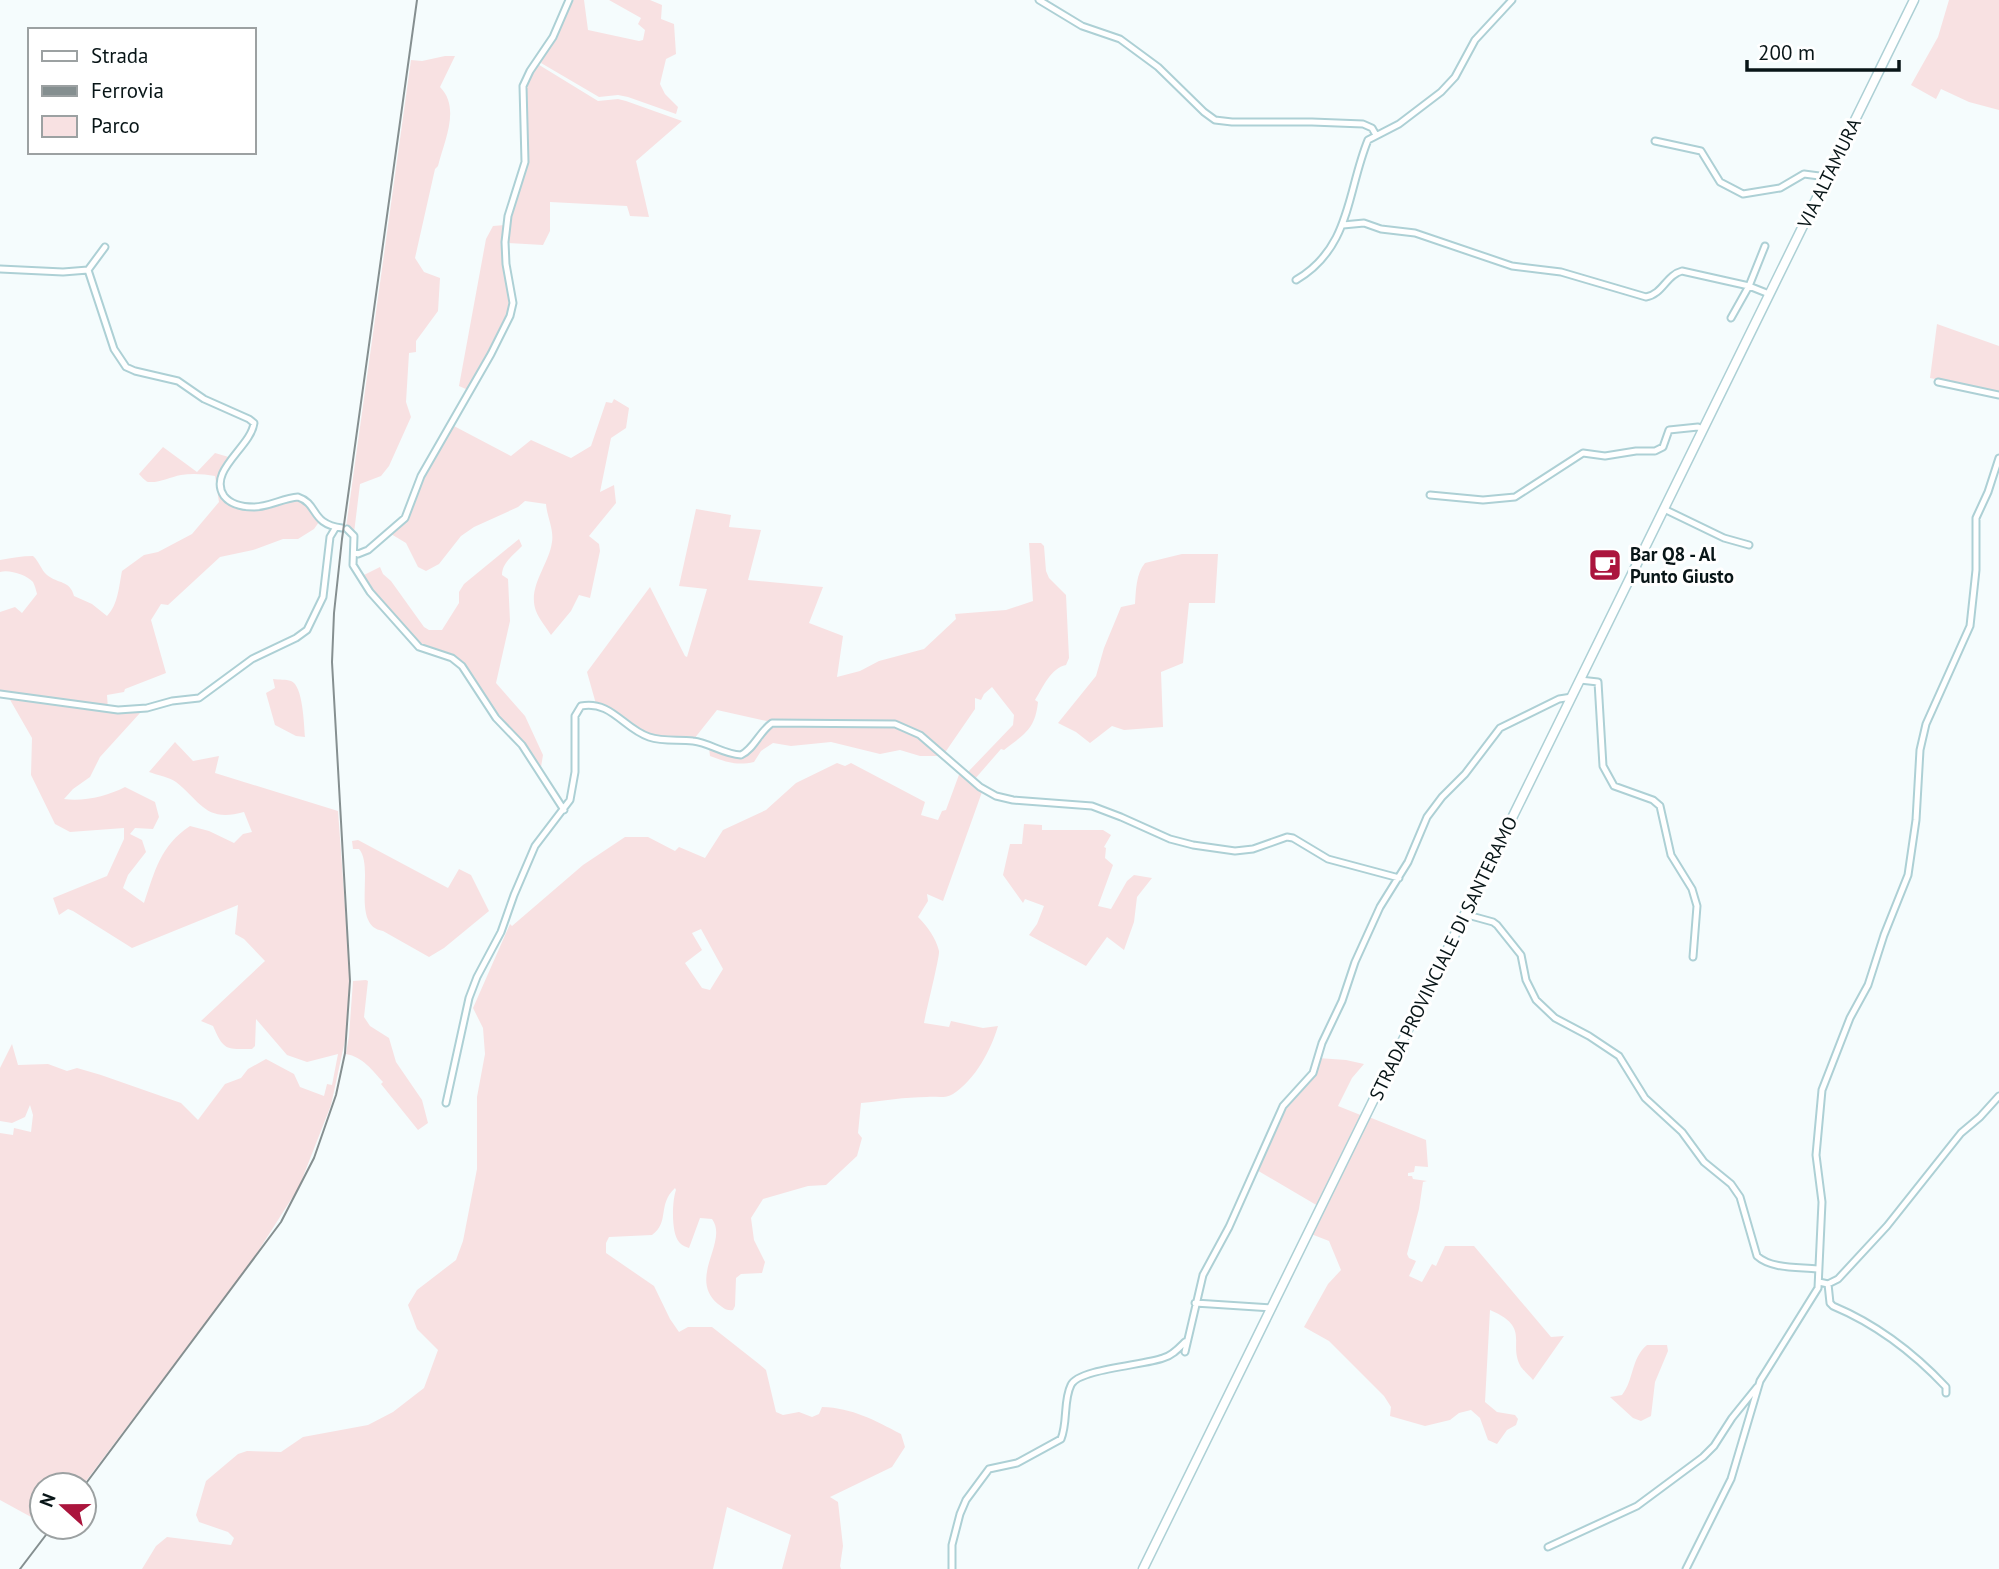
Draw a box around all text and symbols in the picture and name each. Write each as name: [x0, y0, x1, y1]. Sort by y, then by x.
legend: [28, 28, 256, 154]
scale bar: [1747, 28, 1899, 72]
text: 200 m: [1758, 39, 1815, 66]
text: Strada: [91, 42, 149, 69]
text: Ferrovia: [91, 77, 164, 104]
text: Parco: [91, 112, 140, 139]
street label: VIA ALTAMURA: [1792, 114, 1866, 233]
place label: Bar Q8 - Al Punto Giusto: [1630, 542, 1734, 588]
cafe icon: Bar Q8 - Al Punto Giusto: [1586, 546, 1624, 584]
street label: STRADA PROVINCIALE DI SANTERAMO: [1364, 812, 1522, 1104]
north arrow: [28, 1471, 98, 1541]
text: N: [34, 1490, 61, 1510]

